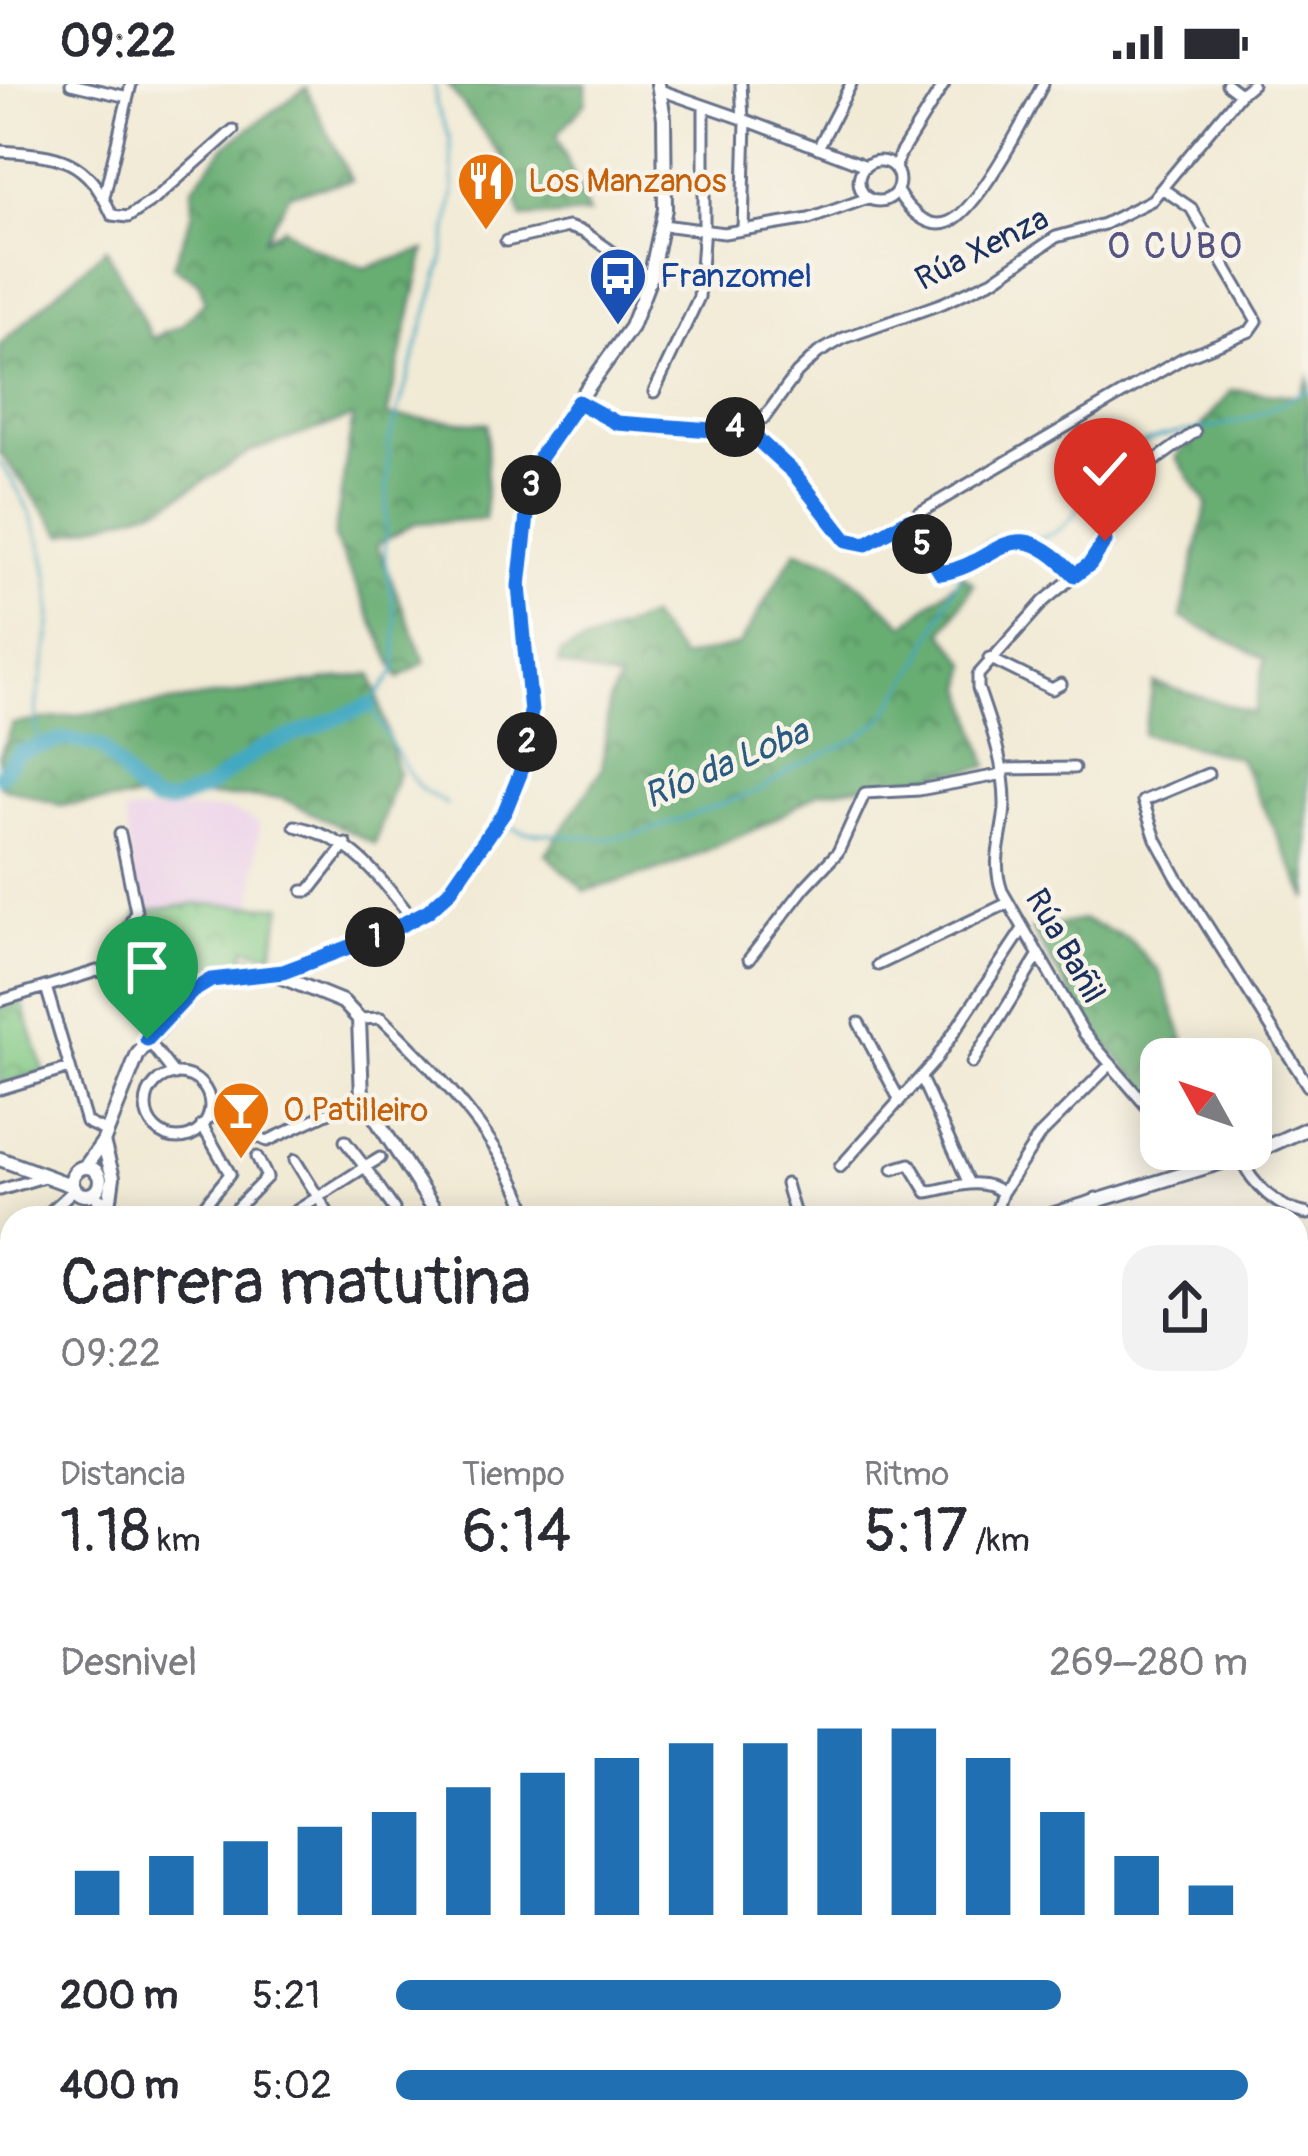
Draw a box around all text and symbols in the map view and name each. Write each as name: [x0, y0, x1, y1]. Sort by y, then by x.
text: 09:22: [60, 14, 176, 70]
restaurant icon: Los Manzanos: [455, 150, 517, 232]
place label: Los Manzanos: [528, 161, 727, 202]
street label: Rúa Xenza: [908, 198, 1056, 300]
district label: O CUBO: [1107, 224, 1245, 269]
bus stop icon: Franzomel: [587, 245, 649, 327]
place label: Franzomel: [660, 256, 812, 297]
pin: 4: [705, 397, 765, 457]
text: 4: [725, 406, 745, 447]
pin: [1054, 418, 1156, 541]
icon: check: [1072, 436, 1138, 502]
pin: 3: [501, 455, 561, 515]
text: 3: [522, 464, 540, 505]
pin: 5: [892, 514, 952, 574]
text: 5: [913, 523, 931, 564]
water label: Río da Loba: [637, 708, 817, 819]
pin: 2: [497, 712, 557, 772]
text: 2: [518, 721, 536, 762]
street label: Rúa Bañil: [1016, 881, 1114, 1011]
pin: 1: [345, 907, 405, 967]
pin: [96, 916, 198, 1039]
text: 1: [369, 916, 381, 957]
icon: arrive: [114, 934, 180, 1000]
north arrow: [1140, 1038, 1272, 1170]
map controls: [1140, 1038, 1272, 1170]
bar icon: O Patilleiro: [210, 1079, 272, 1161]
place label: O Patilleiro: [283, 1090, 428, 1131]
text: Carrera matutina: [60, 1242, 531, 1325]
button: share: [1122, 1245, 1248, 1371]
text: 09:22: [60, 1329, 161, 1378]
text: Distancia: [60, 1454, 186, 1495]
text: Tiempo: [462, 1454, 565, 1495]
text: Ritmo: [864, 1454, 949, 1495]
text: 1.18: [60, 1495, 150, 1570]
text: 6:14: [462, 1495, 571, 1570]
text: 5:17: [864, 1495, 968, 1570]
text: km: [150, 1520, 201, 1561]
text: /km: [968, 1520, 1030, 1561]
text: Desnivel: [60, 1638, 197, 1687]
text: 269–280 m: [1049, 1638, 1248, 1687]
text: 200 m: [60, 1971, 178, 2020]
text: 5:21: [252, 1971, 321, 2020]
text: 400 m: [60, 2061, 179, 2110]
text: 5:02: [252, 2061, 332, 2110]

